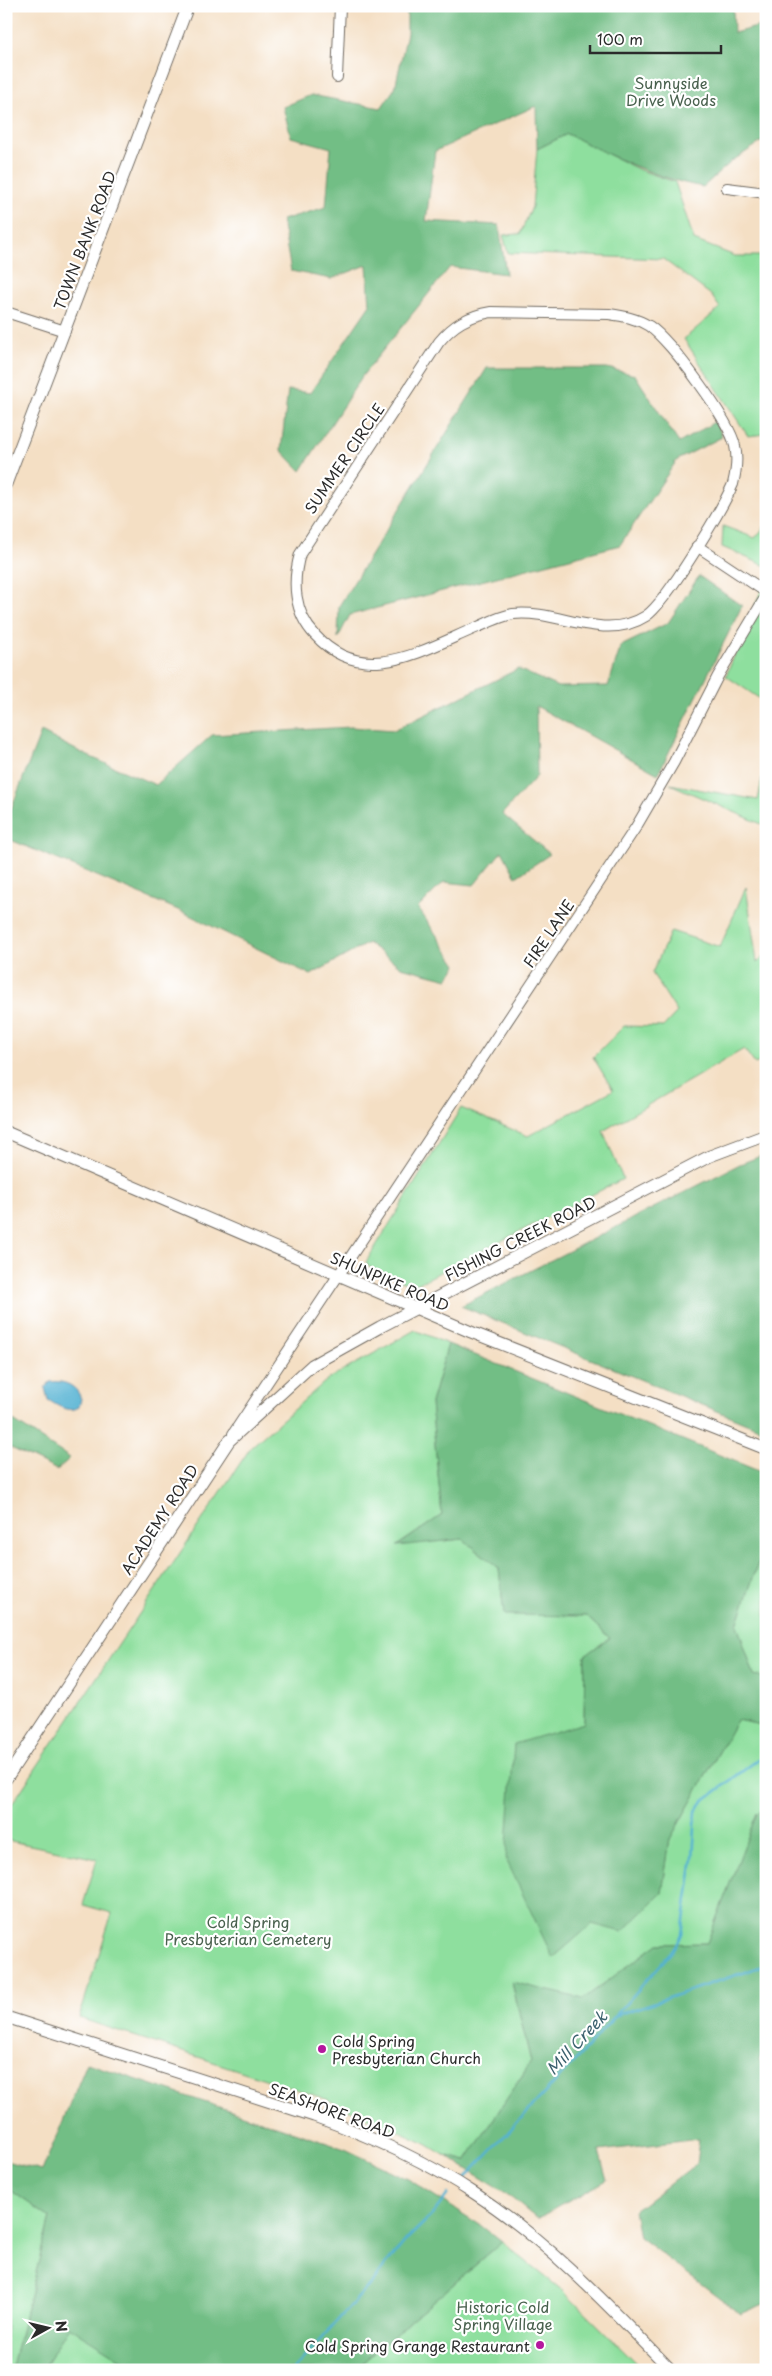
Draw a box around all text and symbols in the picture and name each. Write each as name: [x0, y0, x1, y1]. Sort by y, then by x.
scale bar: [590, 22, 721, 54]
text: 100 m: [597, 27, 643, 50]
park label: Sunnyside Drive Woods: [626, 71, 716, 111]
street label: TOWN BANK ROAD: [47, 167, 121, 313]
street label: SUMMER CIRCLE: [298, 398, 390, 518]
street label: FIRE LANE: [517, 894, 579, 972]
street label: FISHING CREEK ROAD: [440, 1190, 600, 1286]
street label: SHUNPIKE ROAD: [327, 1246, 453, 1316]
street label: ACADEMY ROAD: [115, 1459, 203, 1579]
park label: Cold Spring Presbyterian Cemetery: [164, 1910, 332, 1950]
water label: Mill Creek: [540, 2004, 613, 2079]
place label: Cold Spring Presbyterian Church: [332, 2029, 481, 2069]
marker: Cold Spring Presbyterian Church: [316, 2043, 328, 2055]
street label: SEASHORE ROAD: [266, 2076, 398, 2144]
park label: Historic Cold Spring Village: [454, 2295, 552, 2335]
north arrow: [22, 2304, 72, 2354]
text: N: [50, 2319, 73, 2333]
place label: Cold Spring Grange Restaurant: [305, 2334, 530, 2357]
marker: Cold Spring Grange Restaurant: [534, 2339, 546, 2351]

